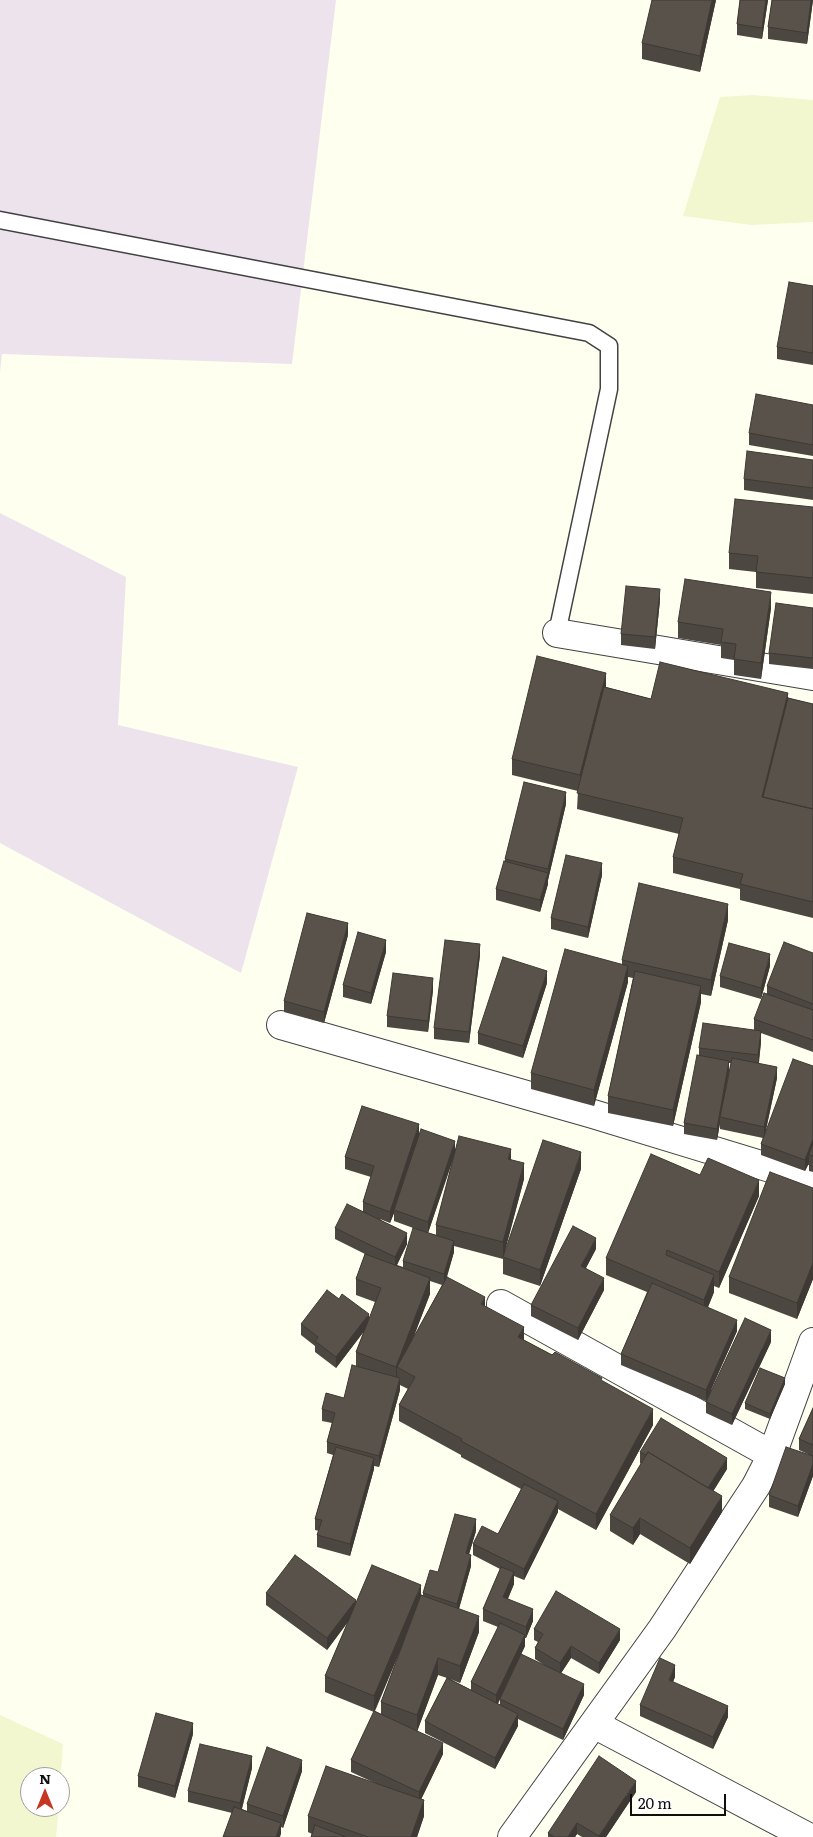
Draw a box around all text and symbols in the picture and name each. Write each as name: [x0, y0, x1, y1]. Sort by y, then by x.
north arrow: [20, 1767, 70, 1817]
text: N: [39, 1768, 51, 1788]
scale bar: [633, 1784, 729, 1816]
text: 20 m: [638, 1791, 672, 1814]

